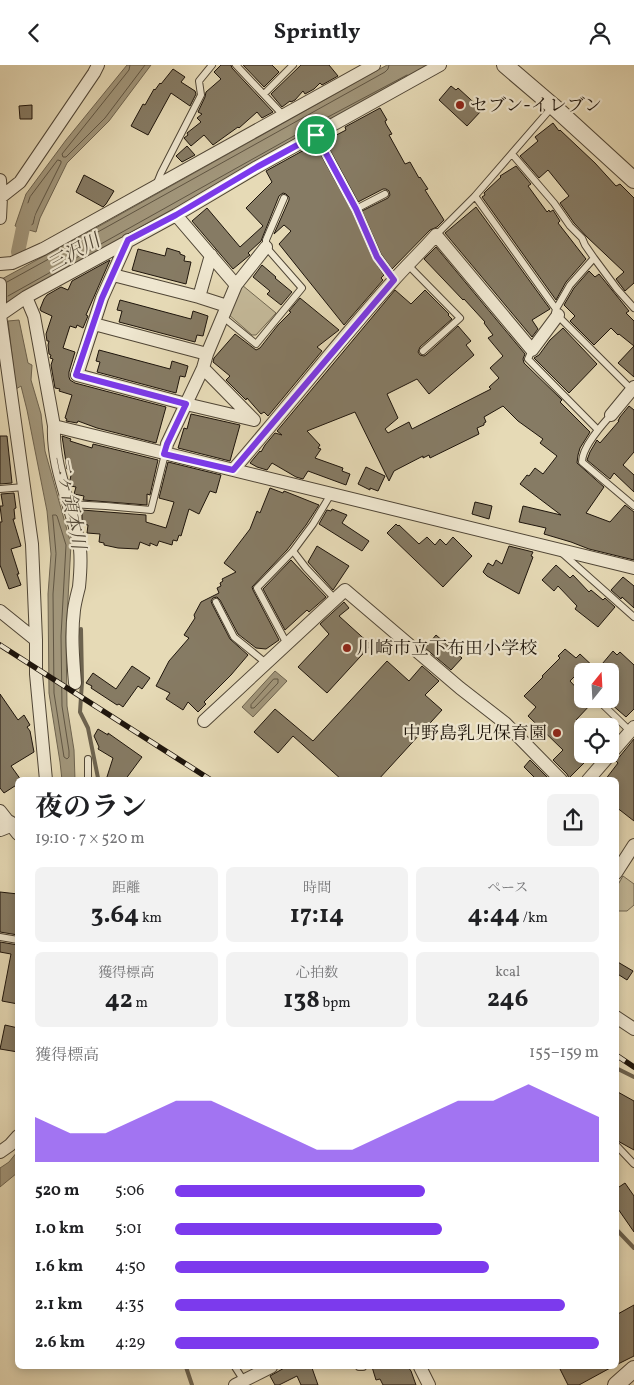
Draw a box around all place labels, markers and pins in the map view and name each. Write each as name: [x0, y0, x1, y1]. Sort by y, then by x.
place label: セブン-イレブン: [470, 94, 602, 119]
marker: セブン-イレブン: [454, 99, 466, 111]
pin: [295, 114, 337, 156]
place label: 川崎市立下布田小学校: [357, 637, 537, 662]
marker: 川崎市立下布田小学校: [341, 642, 353, 654]
place label: 中野島乳児保育園: [403, 722, 547, 747]
marker: 中野島乳児保育園: [551, 727, 563, 739]

